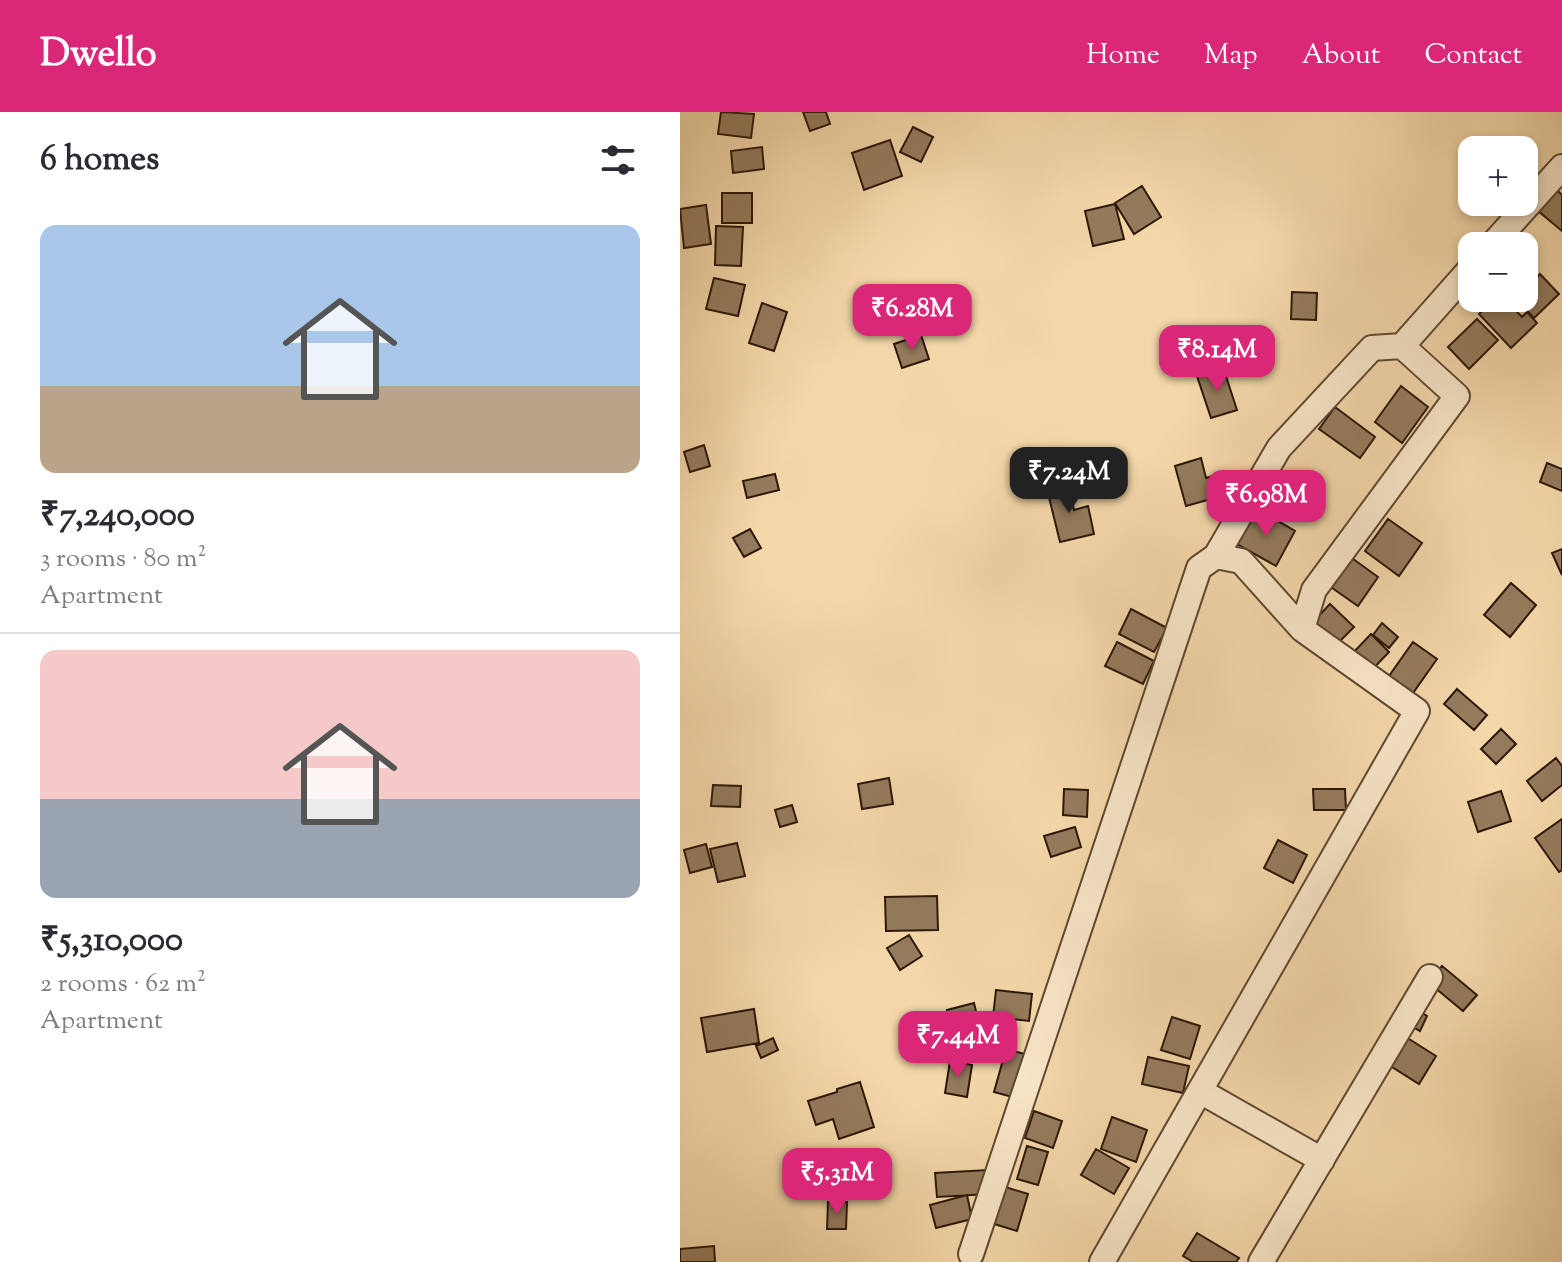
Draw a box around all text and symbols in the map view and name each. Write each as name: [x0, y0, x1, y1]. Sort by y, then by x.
text: Dwello: [40, 29, 157, 83]
text: Home: [1086, 36, 1160, 76]
text: Map: [1204, 36, 1258, 76]
text: About: [1302, 36, 1380, 76]
text: Contact: [1424, 36, 1522, 76]
text: 6 homes: [40, 136, 159, 185]
map controls: [1458, 136, 1538, 312]
button: +: [1458, 136, 1538, 216]
icon: filters: [596, 138, 640, 182]
button: −: [1458, 232, 1538, 312]
icon: home: [268, 277, 412, 421]
pin: ₹6.28M: [847, 284, 977, 352]
text: ₹6.28M: [871, 291, 953, 328]
pin: ₹8.14M: [1152, 325, 1282, 393]
text: ₹8.14M: [1177, 332, 1257, 369]
pin: ₹7.24M: [1004, 447, 1134, 515]
text: ₹7.24M: [1028, 454, 1110, 491]
pin: ₹6.98M: [1201, 470, 1331, 538]
text: ₹6.98M: [1225, 477, 1307, 514]
text: ₹7,240,000: [40, 492, 195, 541]
text: 3 rooms · 80 m²: [40, 541, 206, 578]
text: Apartment: [40, 578, 163, 615]
icon: home: [268, 702, 412, 846]
text: ₹5,310,000: [40, 917, 183, 966]
text: 2 rooms · 62 m²: [40, 966, 206, 1003]
text: Apartment: [40, 1003, 163, 1040]
pin: ₹7.44M: [893, 1011, 1023, 1079]
text: ₹7.44M: [916, 1018, 1000, 1055]
pin: ₹5.31M: [772, 1148, 902, 1216]
text: ₹5.31M: [800, 1155, 874, 1192]

